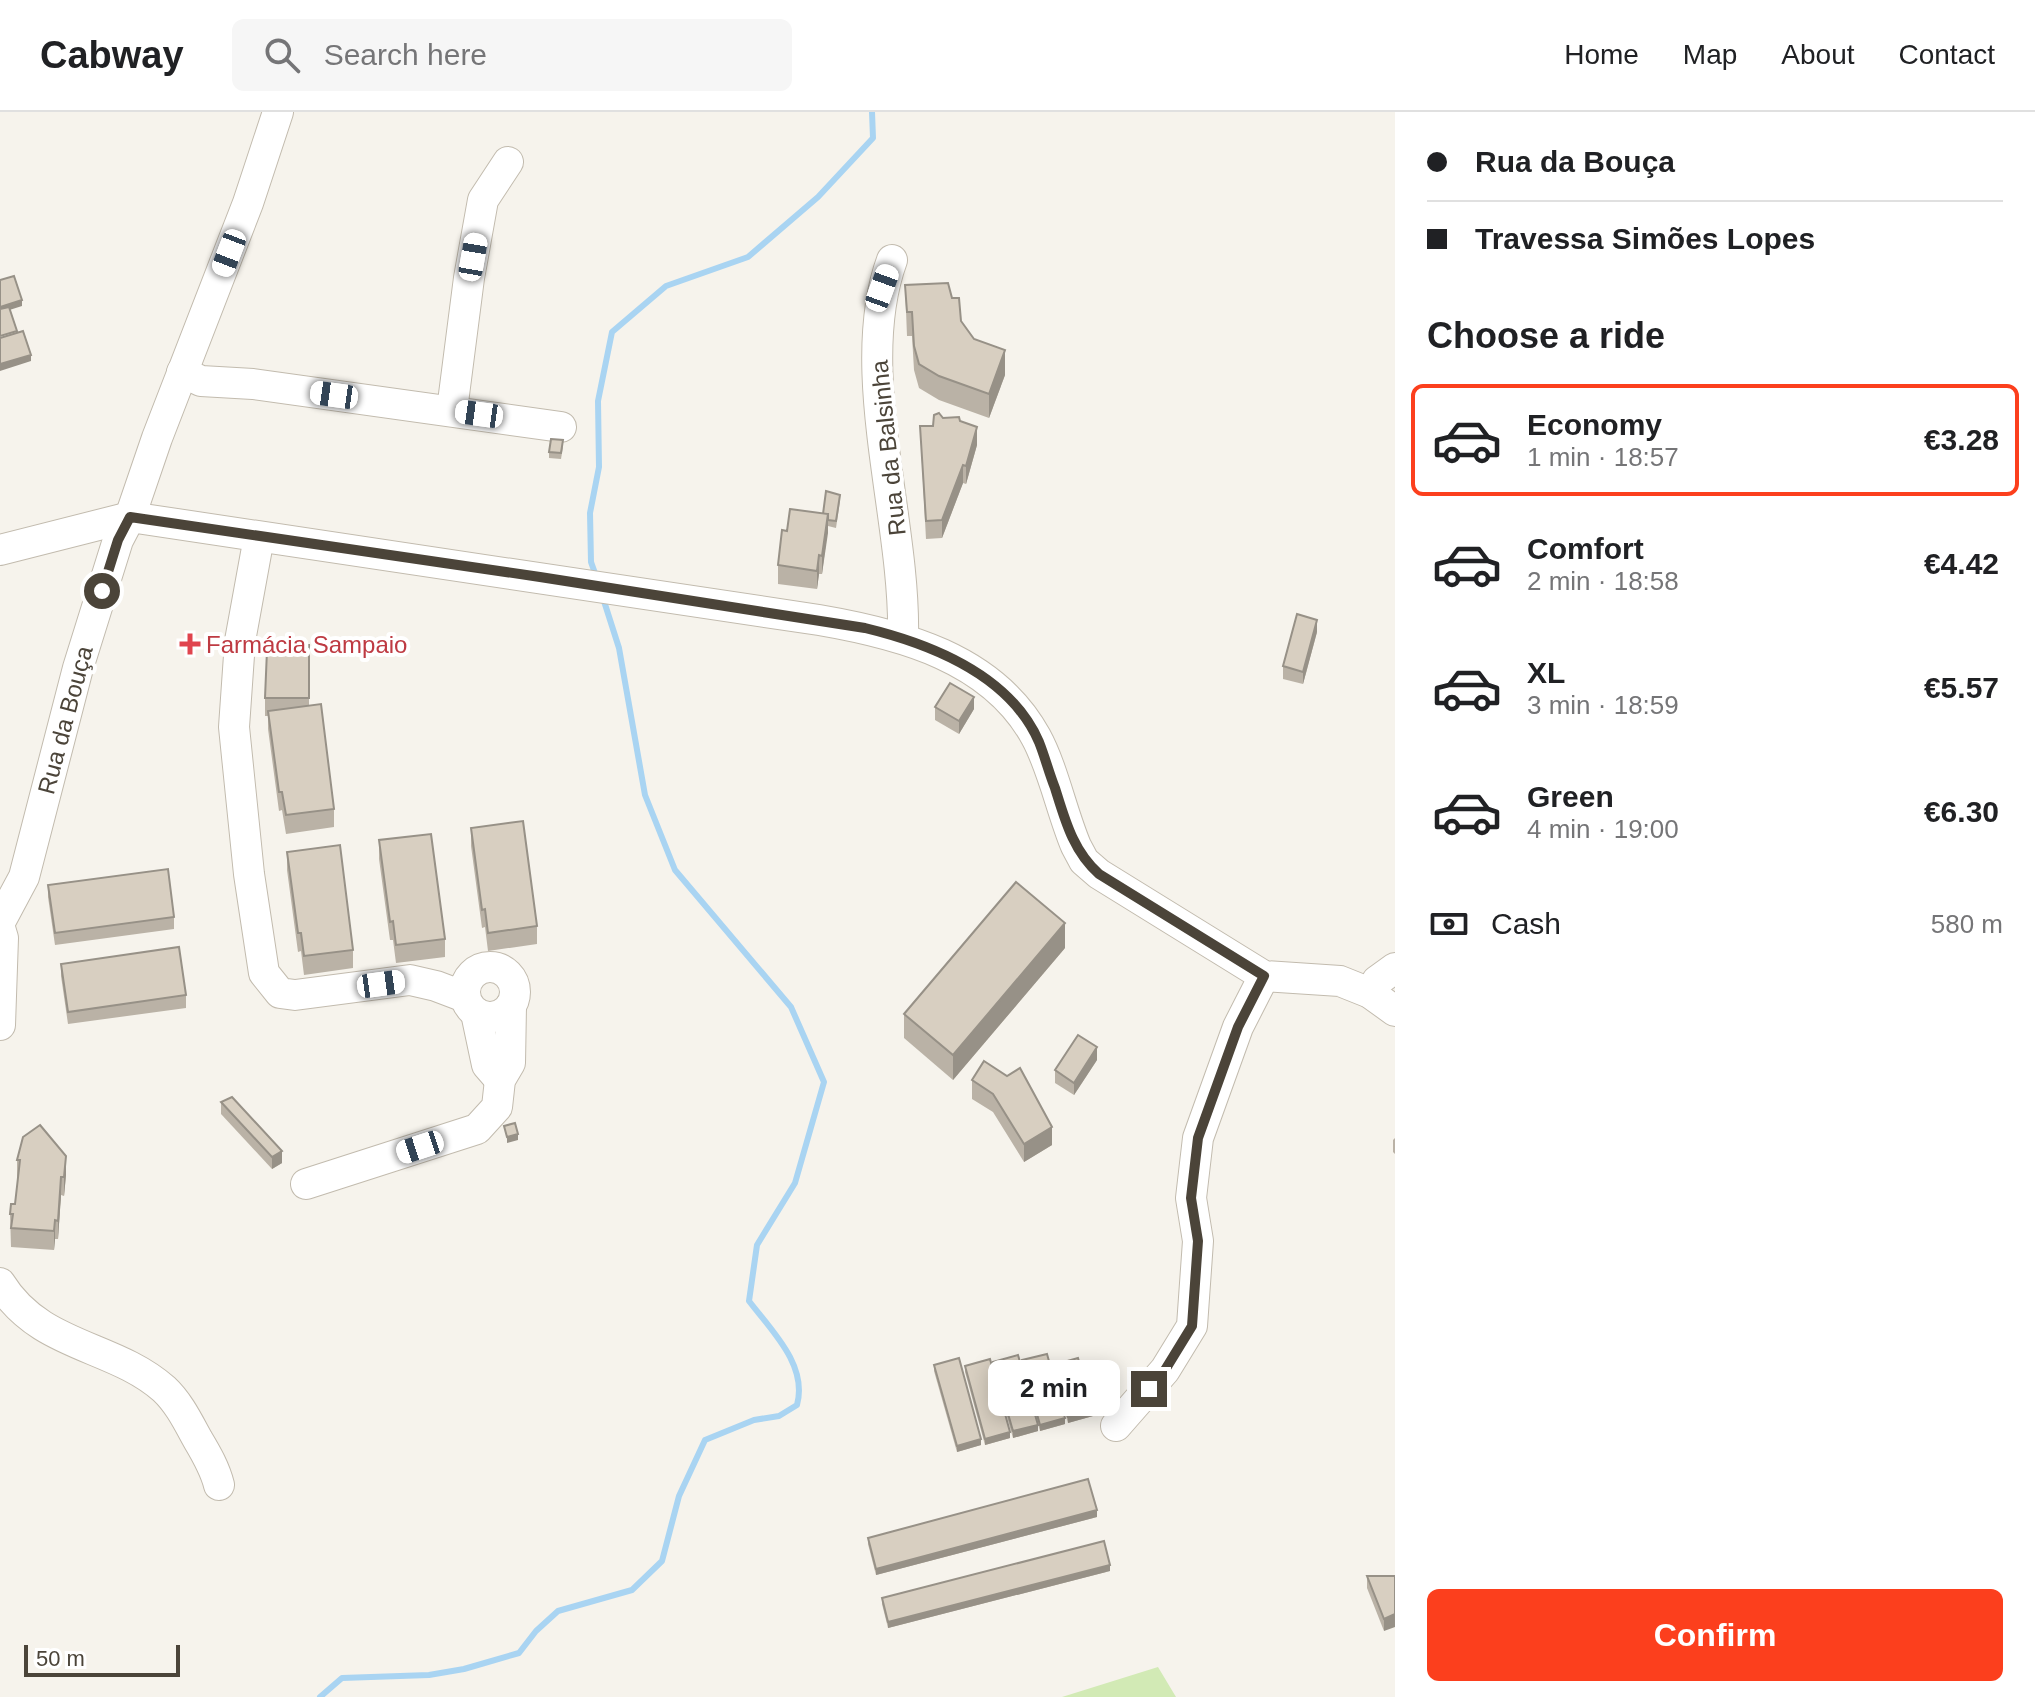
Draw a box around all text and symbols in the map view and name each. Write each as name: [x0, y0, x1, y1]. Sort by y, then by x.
search box: [232, 19, 792, 91]
icon: search: [260, 33, 304, 77]
text: Cabway: [40, 34, 184, 76]
text: Search here: [324, 38, 487, 71]
text: Home: [1564, 39, 1639, 70]
text: Map: [1683, 39, 1737, 70]
text: About: [1781, 39, 1855, 70]
text: Contact: [1899, 39, 1995, 70]
text: Rua da Bouça: [1475, 145, 1675, 178]
text: Travessa Simões Lopes: [1475, 222, 1815, 255]
car: [209, 226, 249, 280]
car: [457, 231, 489, 283]
car: [863, 261, 901, 315]
text: Choose a ride: [1427, 315, 1665, 356]
street label: Rua da Balsinha: [865, 358, 911, 537]
car: [309, 380, 359, 410]
car: [454, 399, 504, 429]
icon: car: [1431, 404, 1503, 476]
text: Economy: [1527, 408, 1662, 441]
text: €3.28: [1924, 423, 1999, 456]
text: 1 min · 18:57: [1527, 442, 1679, 472]
icon: car: [1431, 528, 1503, 600]
text: Comfort: [1527, 532, 1644, 565]
text: €4.42: [1924, 547, 1999, 580]
text: 2 min · 18:58: [1527, 566, 1679, 596]
route start: [84, 573, 120, 609]
place label: Farmácia Sampaio: [206, 631, 407, 658]
marker: Farmácia Sampaio: [181, 635, 199, 653]
street label: Rua da Bouça: [32, 642, 98, 797]
icon: car: [1431, 652, 1503, 724]
text: XL: [1527, 656, 1565, 689]
text: €5.57: [1924, 671, 1999, 704]
text: 3 min · 18:59: [1527, 690, 1679, 720]
icon: car: [1431, 776, 1503, 848]
text: Green: [1527, 780, 1614, 813]
text: €6.30: [1924, 795, 1999, 828]
text: 4 min · 19:00: [1527, 814, 1679, 844]
icon: cash: [1427, 902, 1471, 946]
text: Cash: [1491, 907, 1561, 940]
text: 580 m: [1931, 909, 2003, 939]
car: [356, 969, 406, 999]
car: [393, 1128, 447, 1166]
callout: 2 min: [989, 1361, 1121, 1417]
route end: [1131, 1371, 1167, 1407]
text: 2 min: [1020, 1373, 1088, 1403]
button: Confirm: [1427, 1589, 2003, 1681]
scale bar: [24, 1641, 180, 1677]
text: 50 m: [36, 1646, 85, 1671]

